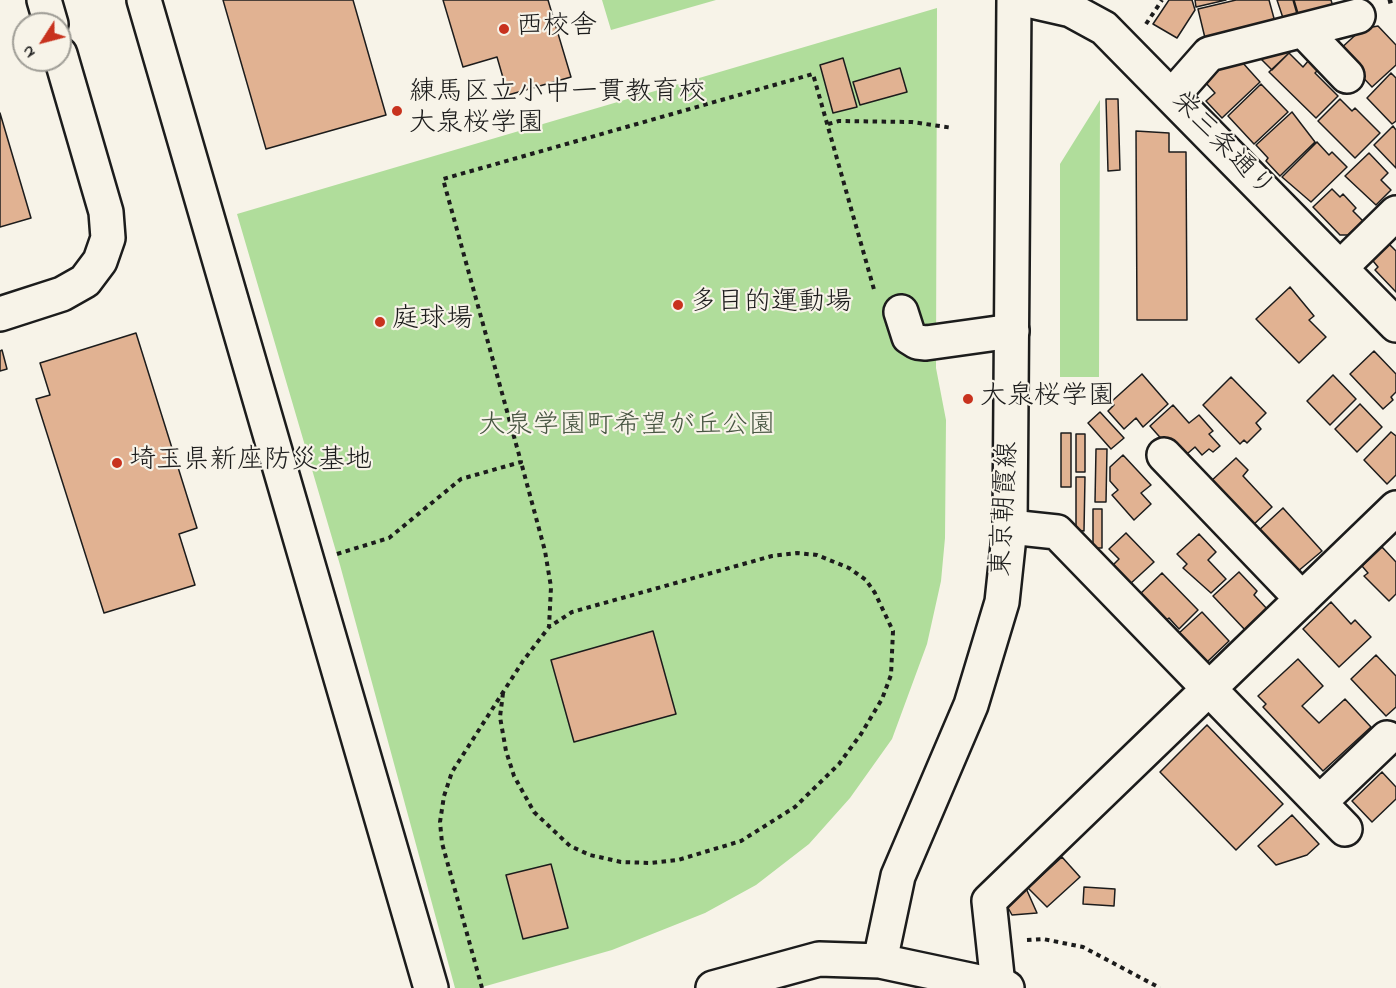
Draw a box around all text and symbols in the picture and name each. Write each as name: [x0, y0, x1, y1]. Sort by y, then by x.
north arrow: [12, 12, 72, 72]
place label: 西校舎: [516, 13, 597, 45]
marker: 西校舎: [497, 22, 511, 36]
text: N: [16, 40, 42, 63]
place label: 練馬区立小中一貫教育校 大泉桜学園: [409, 79, 706, 142]
street label: 栄三条通り: [1162, 86, 1280, 206]
marker: 練馬区立小中一貫教育校 大泉桜学園: [390, 104, 404, 118]
place label: 多目的運動場: [690, 289, 852, 321]
marker: 多目的運動場: [671, 298, 685, 312]
place label: 庭球場: [392, 306, 473, 338]
marker: 庭球場: [373, 315, 387, 329]
place label: 大泉桜学園: [980, 383, 1115, 415]
marker: 大泉桜学園: [961, 392, 975, 406]
park label: 大泉学園町希望が丘公園: [479, 412, 775, 444]
street label: 東京朝霞線: [987, 441, 1027, 577]
place label: 埼玉県新座防災基地: [129, 447, 372, 479]
marker: 埼玉県新座防災基地: [110, 456, 124, 470]

